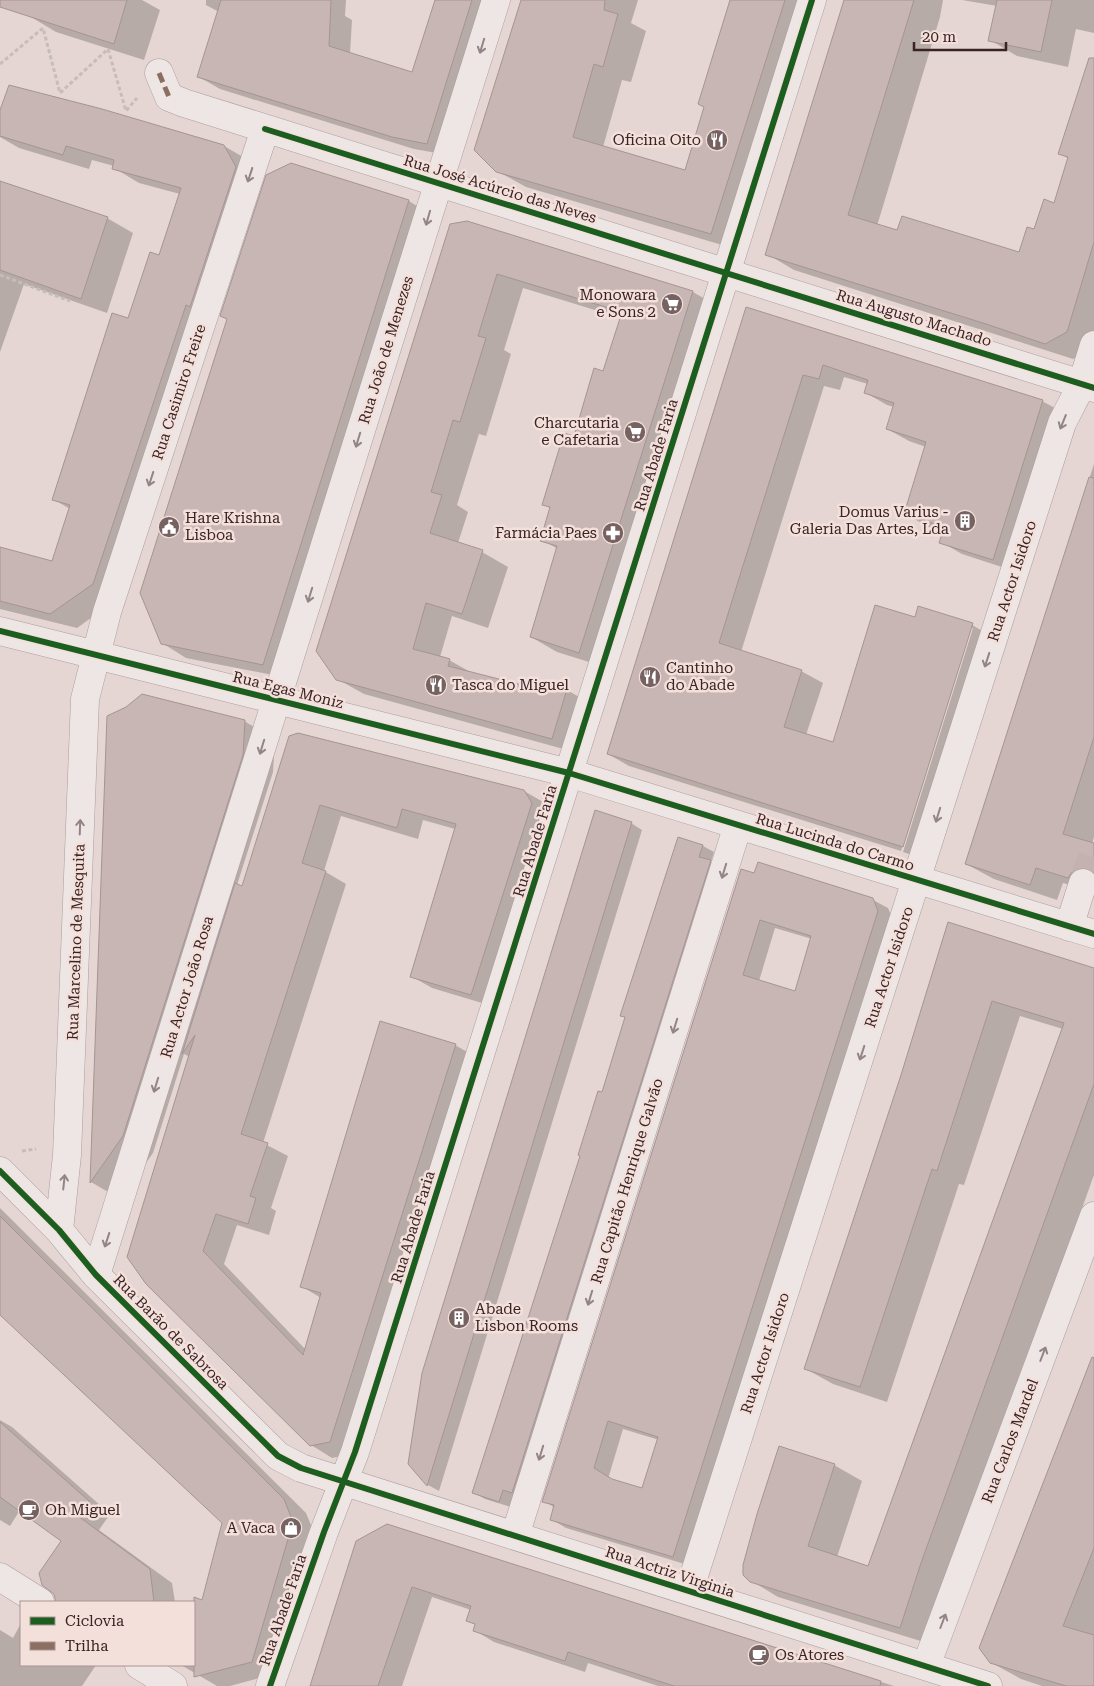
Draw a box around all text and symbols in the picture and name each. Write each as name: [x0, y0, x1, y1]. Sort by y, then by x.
scale bar: [914, 20, 1006, 52]
text: 20 m: [922, 28, 957, 46]
one-way arrow: [476, 38, 486, 54]
restaurant icon: Oficina Oito: [705, 128, 729, 152]
place label: Oficina Oito: [613, 131, 701, 149]
street label: Rua José Acúrcio das Neves: [401, 151, 599, 227]
one-way arrow: [245, 167, 254, 183]
one-way arrow: [422, 210, 432, 226]
street label: Rua João de Menezes: [355, 274, 417, 426]
place label: Monowara e Sons 2: [580, 286, 656, 321]
street label: Rua Augusto Machado: [834, 286, 994, 350]
supermarket icon: Monowara e Sons 2: [660, 292, 684, 316]
street label: Rua Casimiro Freire: [149, 322, 209, 462]
street label: Rua Abade Faria: [630, 397, 682, 513]
place label: Charcutaria e Cafetaria: [534, 414, 619, 449]
one-way arrow: [1058, 414, 1068, 429]
supermarket icon: Charcutaria e Cafetaria: [623, 420, 647, 444]
one-way arrow: [353, 432, 363, 448]
one-way arrow: [145, 471, 155, 487]
place label: Domus Varius - Galeria Das Artes, Lda: [790, 503, 949, 538]
place label: Hare Krishna Lisboa: [185, 509, 280, 544]
building icon: Domus Varius - Galeria Das Artes, Lda: [953, 509, 977, 533]
public building icon: Hare Krishna Lisboa: [157, 515, 181, 539]
street label: Rua Actor Isidoro: [984, 518, 1040, 644]
pharmacy icon: Farmácia Paes: [601, 521, 625, 545]
place label: Farmácia Paes: [495, 524, 597, 542]
one-way arrow: [304, 587, 314, 603]
one-way arrow: [982, 652, 991, 668]
place label: Cantinho do Abade: [666, 659, 735, 694]
restaurant icon: Cantinho do Abade: [638, 665, 662, 689]
street label: Rua Egas Moniz: [231, 668, 345, 712]
restaurant icon: Tasca do Miguel: [424, 673, 448, 697]
place label: Tasca do Miguel: [452, 676, 569, 694]
one-way arrow: [257, 738, 267, 754]
street label: Rua Abade Faria: [509, 783, 561, 899]
one-way arrow: [932, 807, 942, 823]
street label: Rua Lucinda do Carmo: [753, 809, 917, 875]
one-way arrow: [76, 820, 85, 836]
street label: Rua Marcelino de Mesquita: [64, 843, 88, 1041]
one-way arrow: [718, 863, 728, 879]
street label: Rua Actor Isidoro: [861, 904, 917, 1030]
street label: Rua Actor João Rosa: [157, 914, 217, 1060]
one-way arrow: [670, 1018, 679, 1034]
one-way arrow: [856, 1045, 866, 1061]
street label: Rua Capitão Henrique Galvão: [587, 1076, 667, 1286]
one-way arrow: [151, 1077, 160, 1093]
street label: Rua Abade Faria: [387, 1169, 439, 1285]
one-way arrow: [59, 1174, 69, 1190]
one-way arrow: [102, 1232, 112, 1248]
street label: Rua Barão de Sabrosa: [110, 1271, 232, 1393]
one-way arrow: [584, 1290, 594, 1306]
street label: Rua Actor Isidoro: [737, 1290, 793, 1416]
place label: Abade Lisbon Rooms: [475, 1300, 578, 1335]
building icon: Abade Lisbon Rooms: [447, 1306, 471, 1330]
one-way arrow: [1039, 1346, 1048, 1362]
street label: Rua Carlos Mardel: [978, 1376, 1042, 1506]
one-way arrow: [536, 1445, 545, 1461]
cafe icon: Oh Miguel: [17, 1498, 41, 1522]
place label: Oh Miguel: [45, 1501, 120, 1519]
shop icon: A Vaca: [279, 1516, 303, 1540]
place label: A Vaca: [227, 1519, 275, 1537]
street label: Rua Actriz Virginia: [603, 1543, 737, 1601]
street label: Rua Abade Faria: [255, 1552, 311, 1668]
legend: [20, 1601, 195, 1666]
text: Ciclovia: [65, 1612, 124, 1630]
one-way arrow: [939, 1613, 948, 1629]
text: Trilha: [65, 1637, 108, 1655]
cafe icon: Os Atores: [747, 1643, 771, 1667]
place label: Os Atores: [775, 1646, 844, 1664]

